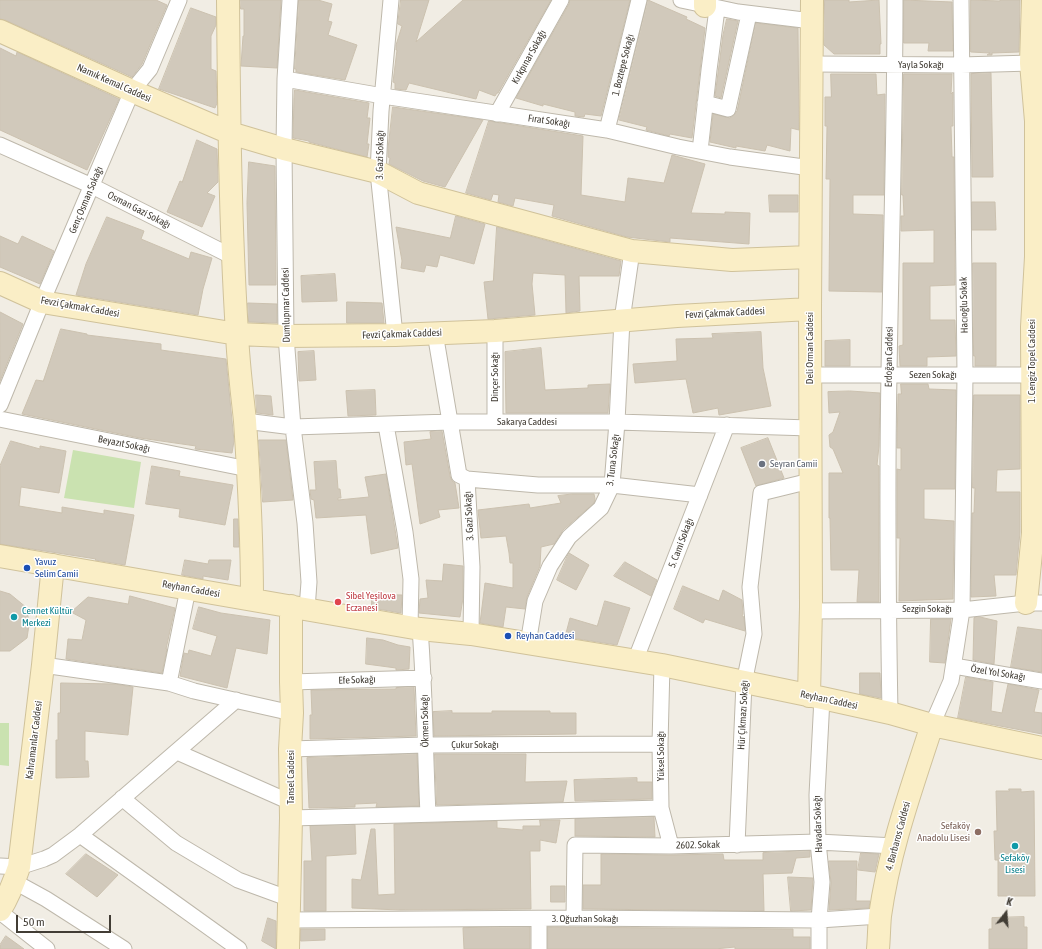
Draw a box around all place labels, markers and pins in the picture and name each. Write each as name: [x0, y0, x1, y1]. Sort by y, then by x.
place label: Seyran Camii: [770, 458, 817, 470]
marker: Seyran Camii: [757, 459, 767, 469]
place label: Yavuz Selim Camii: [35, 556, 78, 580]
marker: Yavuz Selim Camii: [22, 563, 32, 573]
place label: Sibel Yeşilova Eczanesi: [346, 590, 396, 614]
marker: Sibel Yeşilova Eczanesi: [333, 597, 343, 607]
place label: Cennet Kültür Merkezi: [22, 605, 72, 628]
marker: Cennet Kültür Merkezi: [9, 612, 19, 622]
place label: Reyhan Caddesi: [516, 630, 574, 642]
marker: Reyhan Caddesi: [503, 631, 513, 641]
place label: Sefaköy Anadolu Lisesi: [917, 820, 970, 844]
marker: Sefaköy Anadolu Lisesi: [973, 827, 983, 837]
marker: Sefaköy Lisesi: [1010, 841, 1020, 851]
place label: Sefaköy Lisesi: [1000, 852, 1030, 876]

